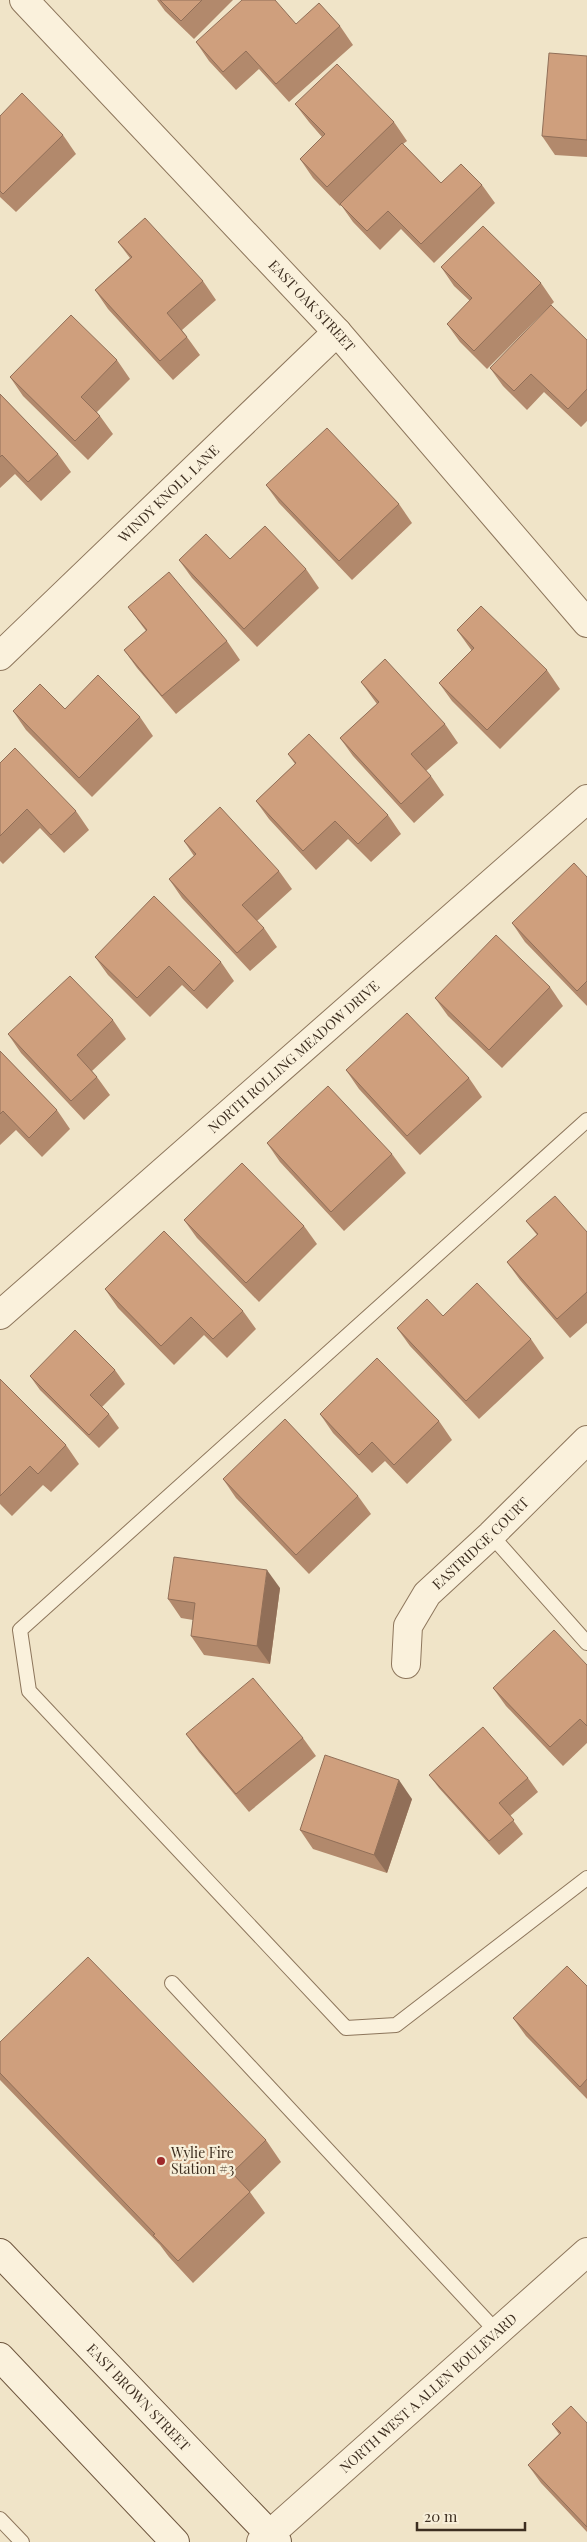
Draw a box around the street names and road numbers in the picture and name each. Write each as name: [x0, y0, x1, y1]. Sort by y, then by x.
street label: EAST OAK STREET: [265, 255, 360, 356]
street label: WINDY KNOLL LANE: [113, 441, 223, 547]
street label: NORTH ROLLING MEADOW DRIVE: [204, 976, 383, 1137]
street label: EASTRIDGE COURT: [428, 1493, 533, 1594]
street label: NORTH WEST A ALLEN BOULEVARD: [335, 2309, 521, 2477]
street label: EAST BROWN STREET: [83, 2339, 195, 2455]

